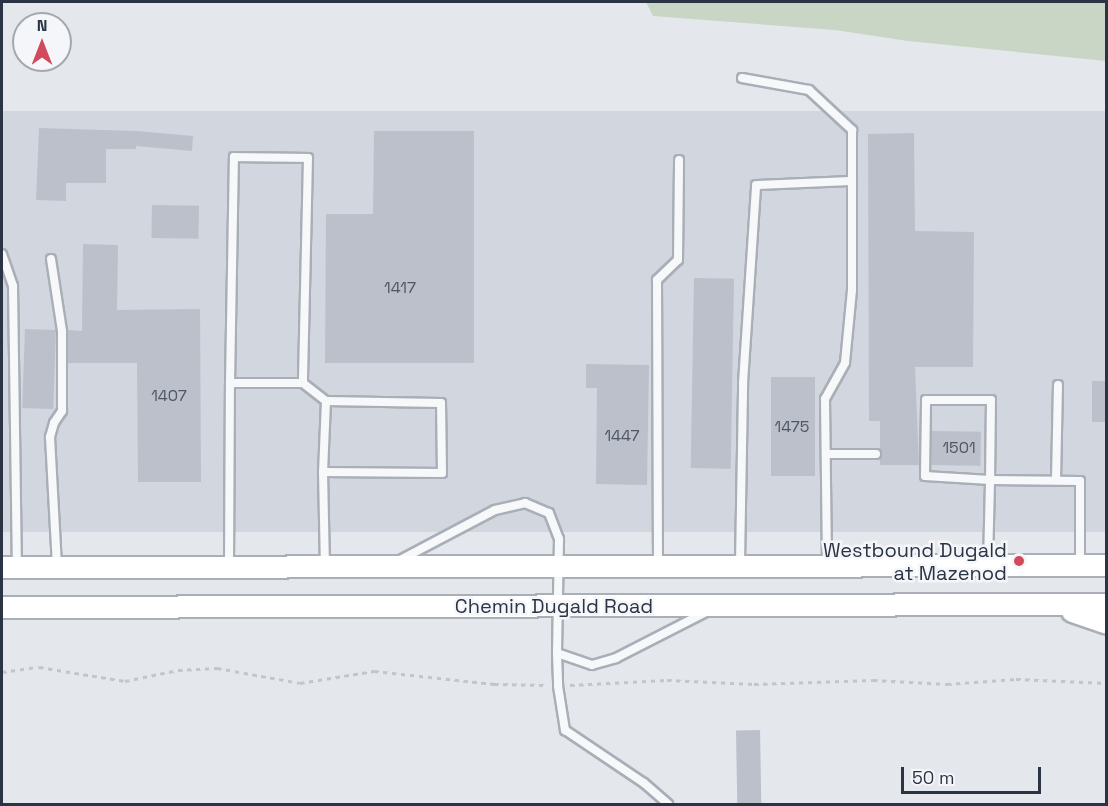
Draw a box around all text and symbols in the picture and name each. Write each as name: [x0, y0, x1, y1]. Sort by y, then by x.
north arrow: [12, 12, 72, 72]
text: N: [37, 15, 47, 36]
house number: 1417: [384, 278, 416, 298]
house number: 1407: [151, 386, 187, 406]
house number: 1475: [775, 417, 809, 437]
house number: 1447: [604, 426, 640, 446]
house number: 1501: [942, 438, 976, 458]
place label: Westbound Dugald at Mazenod: [823, 538, 1007, 585]
marker: Westbound Dugald at Mazenod: [1012, 554, 1026, 568]
street label: Chemin Dugald Road: [455, 594, 653, 618]
scale bar: [904, 755, 1044, 793]
text: 50 m: [912, 766, 954, 789]

